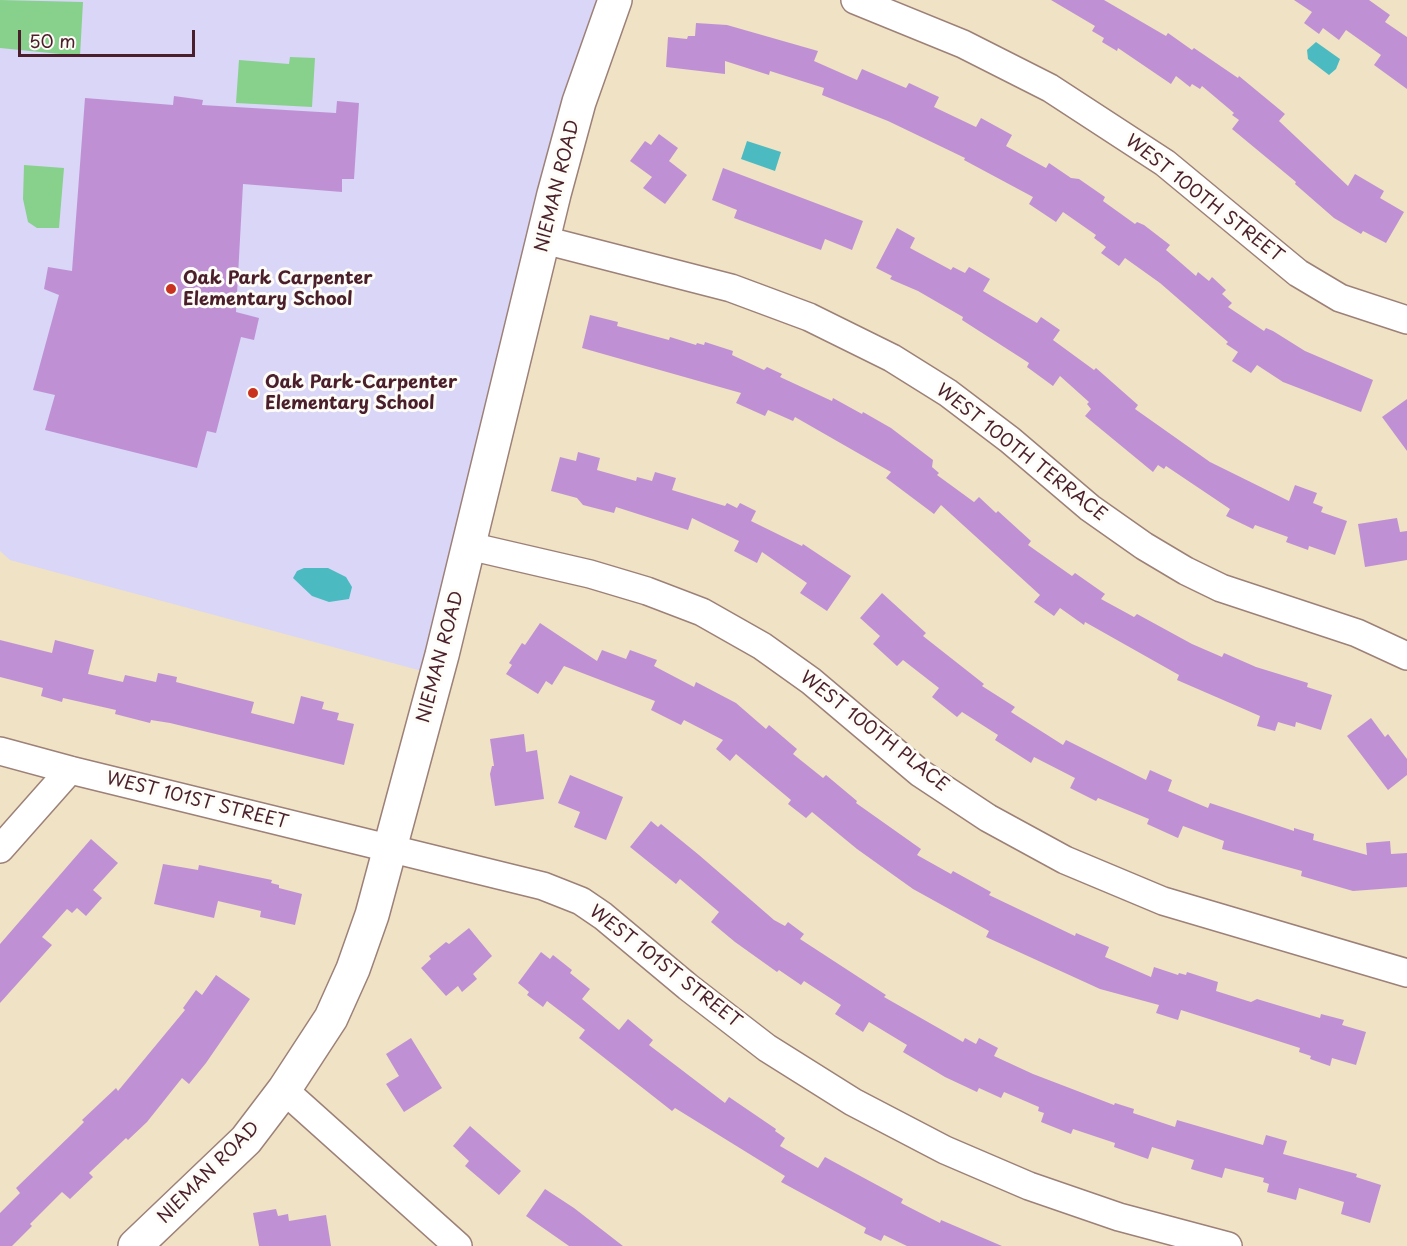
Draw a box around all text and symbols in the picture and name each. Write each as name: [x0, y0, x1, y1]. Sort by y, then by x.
scale bar: [21, 18, 198, 56]
text: 50 m: [29, 27, 76, 54]
street label: NIEMAN ROAD: [531, 118, 585, 254]
street label: WEST 100TH STREET: [1121, 131, 1287, 267]
place label: Oak Park Carpenter Elementary School: [183, 268, 373, 310]
marker: Oak Park Carpenter Elementary School: [164, 282, 178, 296]
place label: Oak Park-Carpenter Elementary School: [265, 372, 457, 415]
street label: WEST 100TH TERRACE: [932, 380, 1110, 526]
marker: Oak Park-Carpenter Elementary School: [246, 386, 260, 400]
street label: NIEMAN ROAD: [413, 589, 469, 725]
street label: WEST 100TH PLACE: [795, 667, 953, 797]
street label: WEST 101ST STREET: [104, 768, 290, 834]
street label: WEST 101ST STREET: [585, 901, 745, 1033]
street label: NIEMAN ROAD: [153, 1117, 265, 1229]

